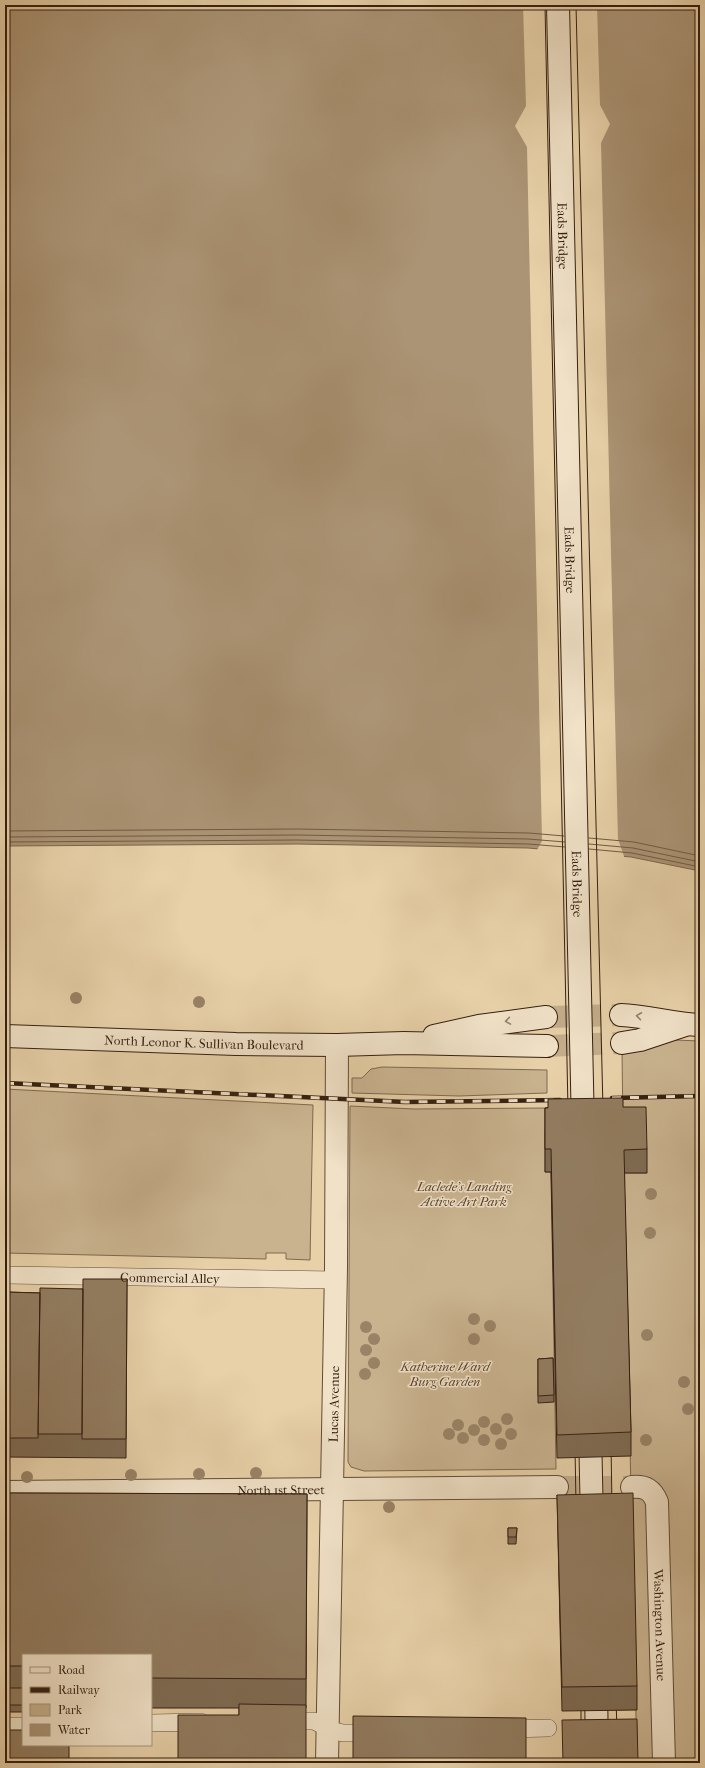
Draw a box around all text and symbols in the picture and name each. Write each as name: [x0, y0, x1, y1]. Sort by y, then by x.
street label: Eads Bridge: [554, 202, 571, 270]
street label: Eads Bridge: [562, 526, 578, 594]
street label: Eads Bridge: [569, 850, 585, 918]
one-way arrow: [636, 1012, 642, 1021]
one-way arrow: [505, 1016, 511, 1025]
street label: North Leonor K. Sullivan Boulevard: [104, 1032, 305, 1053]
park label: Laclede’s Landing Active Art Park: [416, 1179, 512, 1209]
street label: Commercial Alley: [120, 1270, 221, 1286]
park label: Katherine Ward Burg Garden: [399, 1359, 492, 1389]
street label: Lucas Avenue: [326, 1365, 342, 1442]
street label: North 1st Street: [237, 1482, 325, 1498]
street label: Washington Avenue: [651, 1568, 669, 1682]
legend: [22, 1654, 152, 1746]
text: Road: [58, 1663, 85, 1677]
text: Railway: [58, 1683, 100, 1697]
text: Park: [58, 1703, 83, 1717]
text: Water: [57, 1723, 91, 1737]

